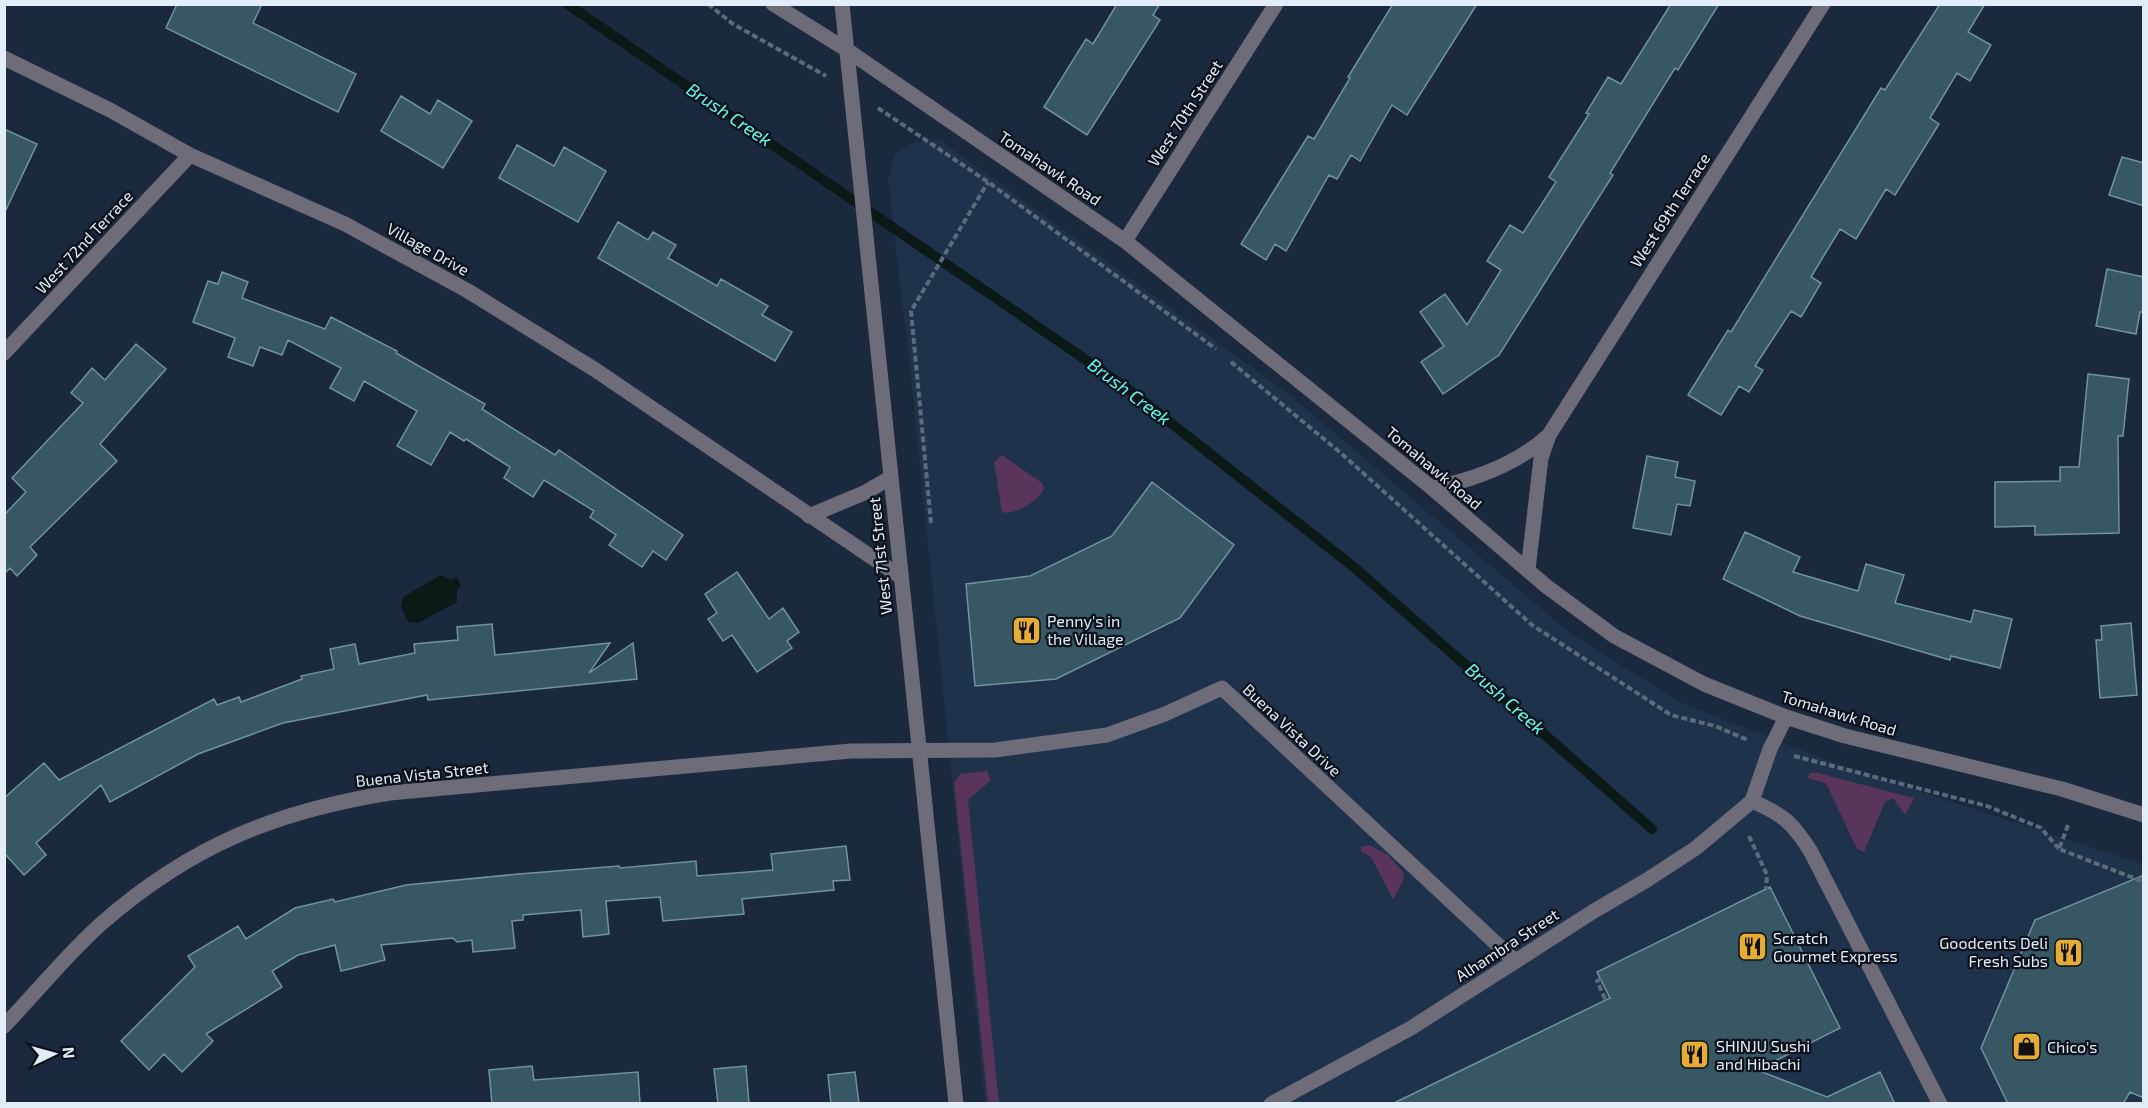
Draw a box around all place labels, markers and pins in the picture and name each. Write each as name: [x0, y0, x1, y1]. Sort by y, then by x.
place label: Penny's in the Village: [1047, 611, 1124, 648]
restaurant icon: Penny's in the Village: [1010, 614, 1042, 646]
place label: Scratch Gourmet Express: [1773, 928, 1898, 965]
restaurant icon: Scratch Gourmet Express: [1736, 931, 1768, 963]
place label: Goodcents Deli Fresh Subs: [1939, 933, 2048, 970]
restaurant icon: Goodcents Deli Fresh Subs: [2053, 936, 2085, 968]
shop icon: Chico's: [2010, 1031, 2042, 1063]
place label: SHINJU Sushi and Hibachi: [1716, 1036, 1810, 1073]
place label: Chico's: [2047, 1037, 2097, 1056]
restaurant icon: SHINJU Sushi and Hibachi: [1679, 1039, 1711, 1071]

